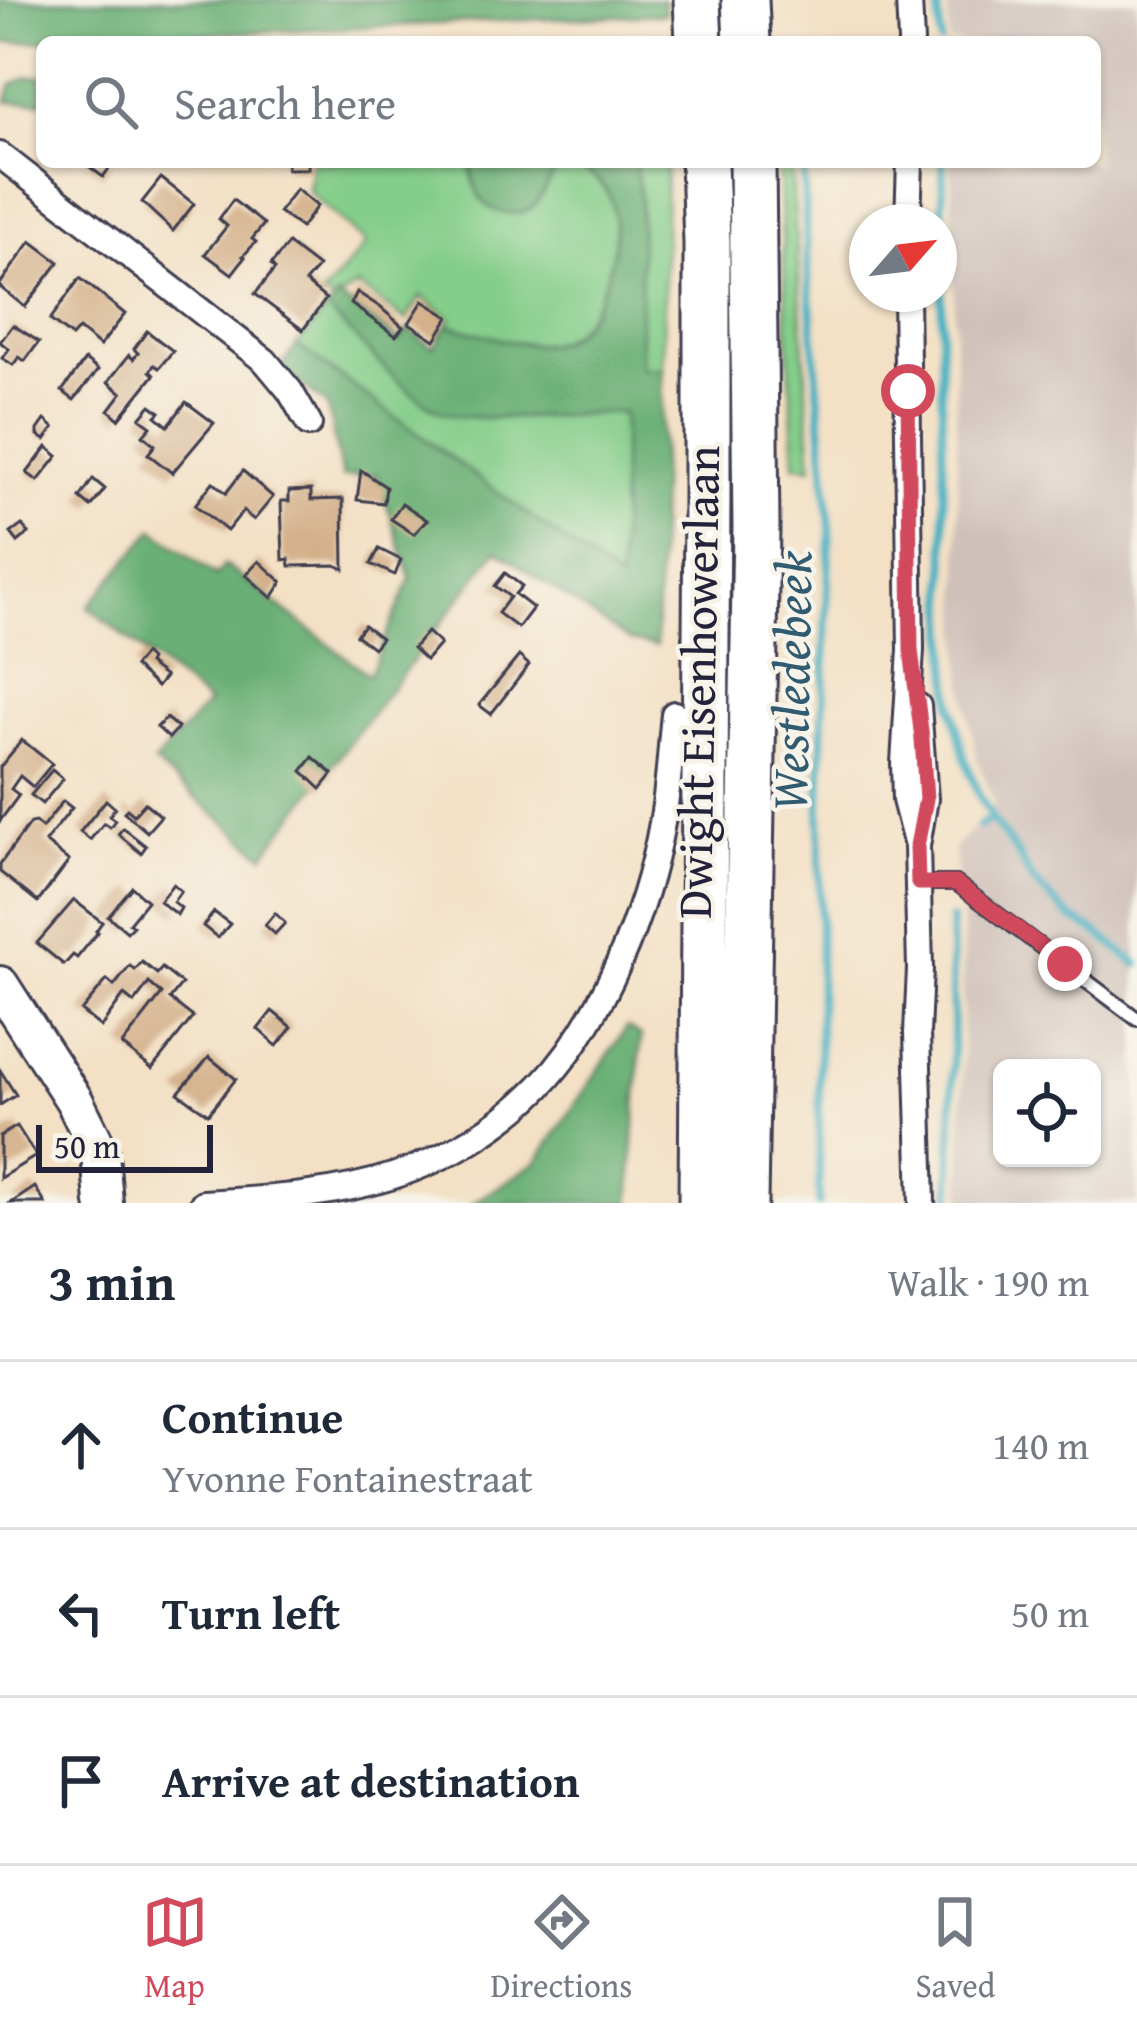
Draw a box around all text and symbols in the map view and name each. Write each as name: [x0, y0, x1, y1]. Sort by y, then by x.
search box: [36, 36, 1101, 168]
icon: search: [78, 69, 144, 135]
text: Search here: [174, 70, 396, 135]
north arrow: [849, 204, 957, 312]
route start: [881, 364, 935, 418]
street label: Dwight Eisenhowerlaan: [658, 445, 737, 919]
water label: Westledebeek: [751, 550, 830, 812]
route end: [1038, 937, 1092, 991]
map controls: [993, 1059, 1101, 1167]
button: locate: [993, 1059, 1101, 1167]
scale bar: [36, 1119, 213, 1172]
text: 50 m: [54, 1122, 120, 1170]
text: 3 min: [48, 1244, 175, 1319]
text: Walk · 190 m: [888, 1253, 1089, 1310]
text: Continue: [162, 1384, 343, 1449]
icon: ahead: [48, 1412, 114, 1478]
text: 140 m: [992, 1416, 1089, 1473]
text: Yvonne Fontainestraat: [162, 1449, 533, 1506]
icon: left: [48, 1580, 114, 1646]
text: Turn left: [162, 1580, 340, 1645]
text: 50 m: [1011, 1584, 1089, 1641]
icon: arrive: [48, 1748, 114, 1814]
text: Arrive at destination: [162, 1748, 580, 1813]
tab: Map: [142, 1889, 208, 2009]
tab: Directions: [491, 1889, 632, 2009]
tab: Saved: [916, 1889, 995, 2009]

